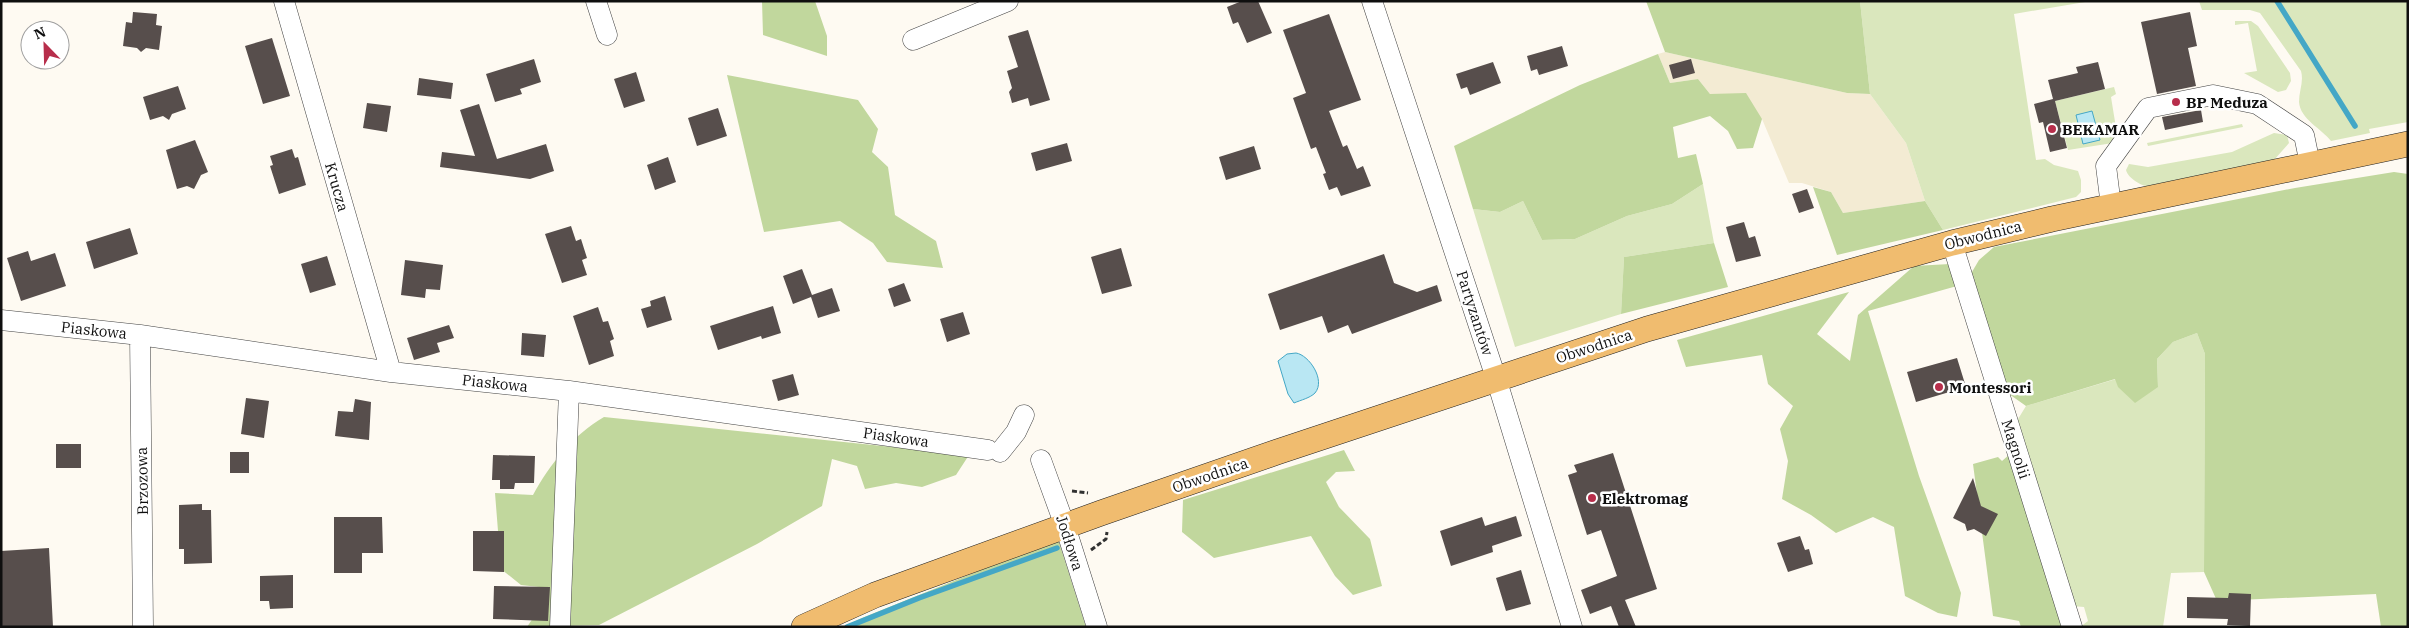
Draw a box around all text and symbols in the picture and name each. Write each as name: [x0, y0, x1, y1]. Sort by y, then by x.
north arrow: [20, 20, 70, 70]
text: N: [31, 23, 49, 43]
place label: BP Meduza: [2186, 93, 2268, 112]
marker: BP Meduza: [2170, 96, 2182, 108]
place label: BEKAMAR: [2062, 120, 2139, 139]
marker: BEKAMAR: [2046, 123, 2058, 135]
street label: Krucza: [321, 160, 353, 214]
street label: Obwodnica: [1942, 216, 2024, 254]
street label: Partyzantów: [1452, 268, 1498, 358]
street label: Piaskowa: [60, 317, 128, 343]
street label: Obwodnica: [1553, 325, 1635, 367]
street label: Piaskowa: [461, 370, 529, 396]
place label: Montessori: [1949, 378, 2032, 397]
marker: Montessori: [1933, 381, 1945, 393]
street label: Magnolii: [1997, 417, 2035, 481]
street label: Piaskowa: [862, 423, 930, 451]
street label: Brzozowa: [132, 447, 152, 515]
street label: Obwodnica: [1169, 453, 1251, 497]
place label: Elektromag: [1602, 489, 1688, 508]
marker: Elektromag: [1586, 492, 1598, 504]
street label: Jodłowa: [1052, 513, 1088, 573]

